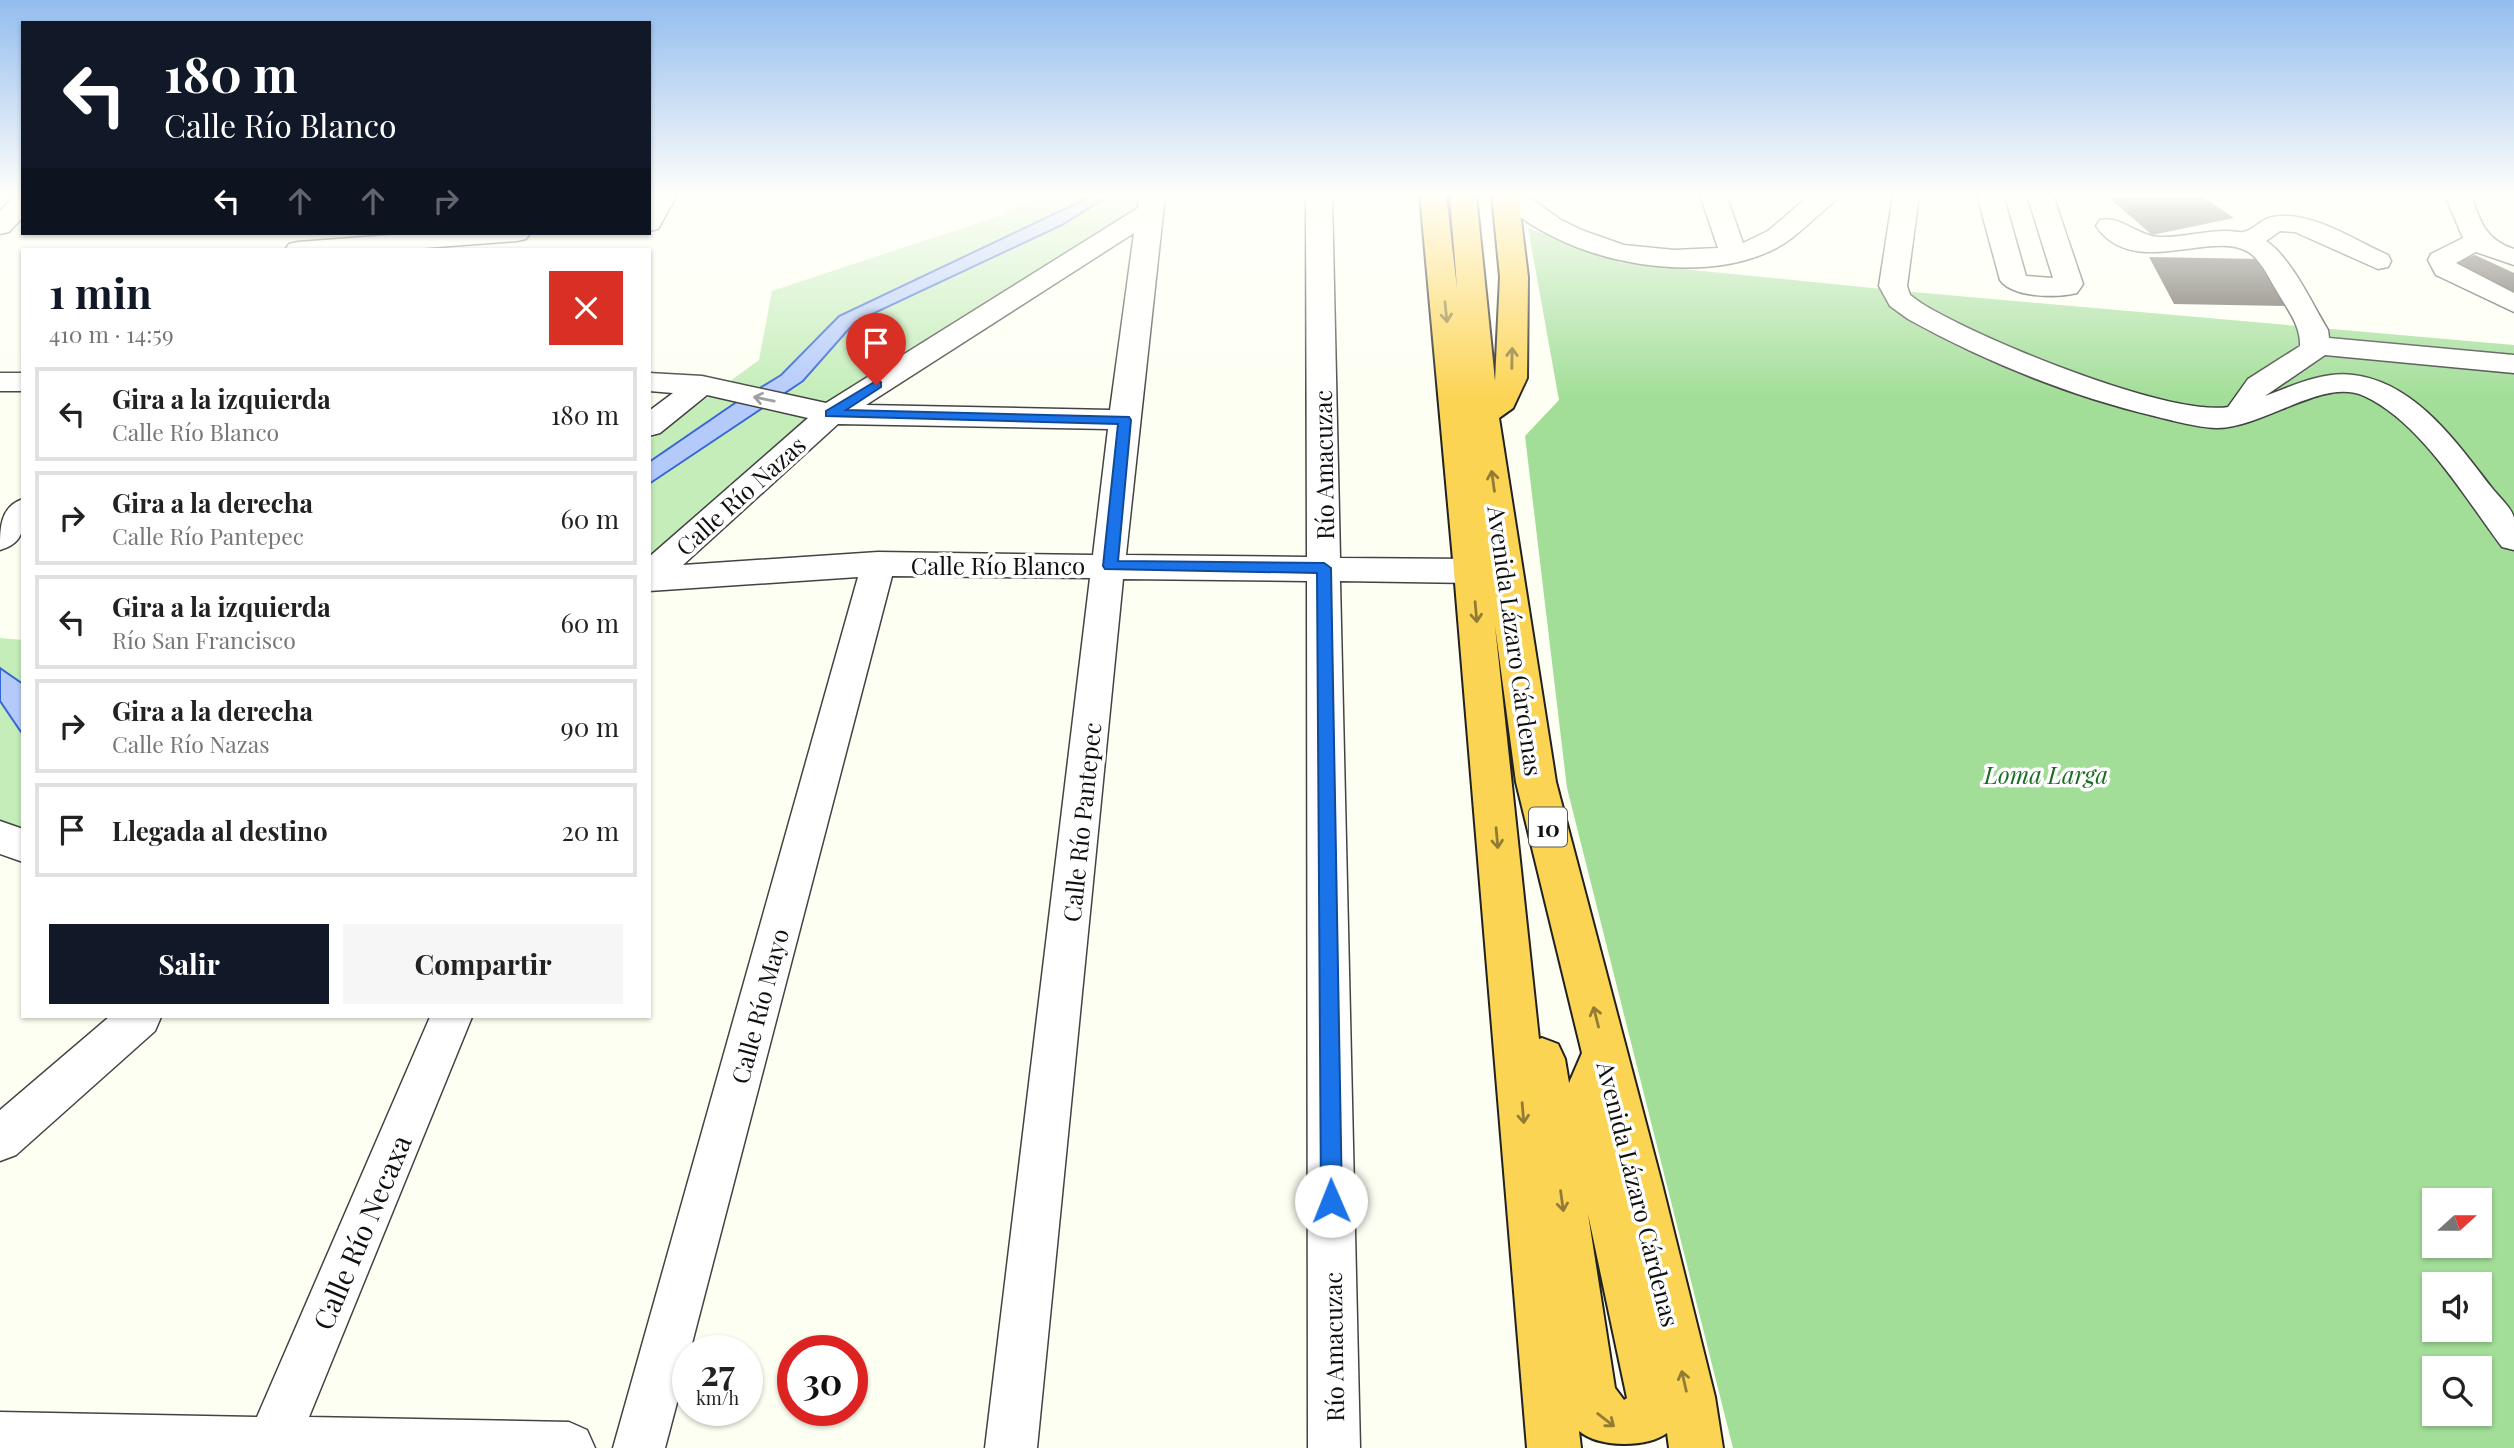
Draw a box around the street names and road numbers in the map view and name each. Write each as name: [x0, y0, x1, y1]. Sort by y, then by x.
street label: Río Amacuzac: [1306, 390, 1340, 540]
street label: Calle Río Nazas: [668, 428, 812, 562]
street label: Avenida Lázaro Cárdenas: [1481, 503, 1551, 778]
street label: Calle Río Blanco: [911, 549, 1085, 581]
street label: Calle Río Pantepec: [1055, 721, 1107, 923]
road number: 10: [1529, 807, 1567, 846]
street label: Calle Río Mayo: [723, 925, 795, 1087]
street label: Avenida Lázaro Cárdenas: [1590, 1057, 1687, 1330]
street label: Calle Río Necaxa: [303, 1129, 419, 1335]
street label: Río Amacuzac: [1316, 1272, 1350, 1422]

